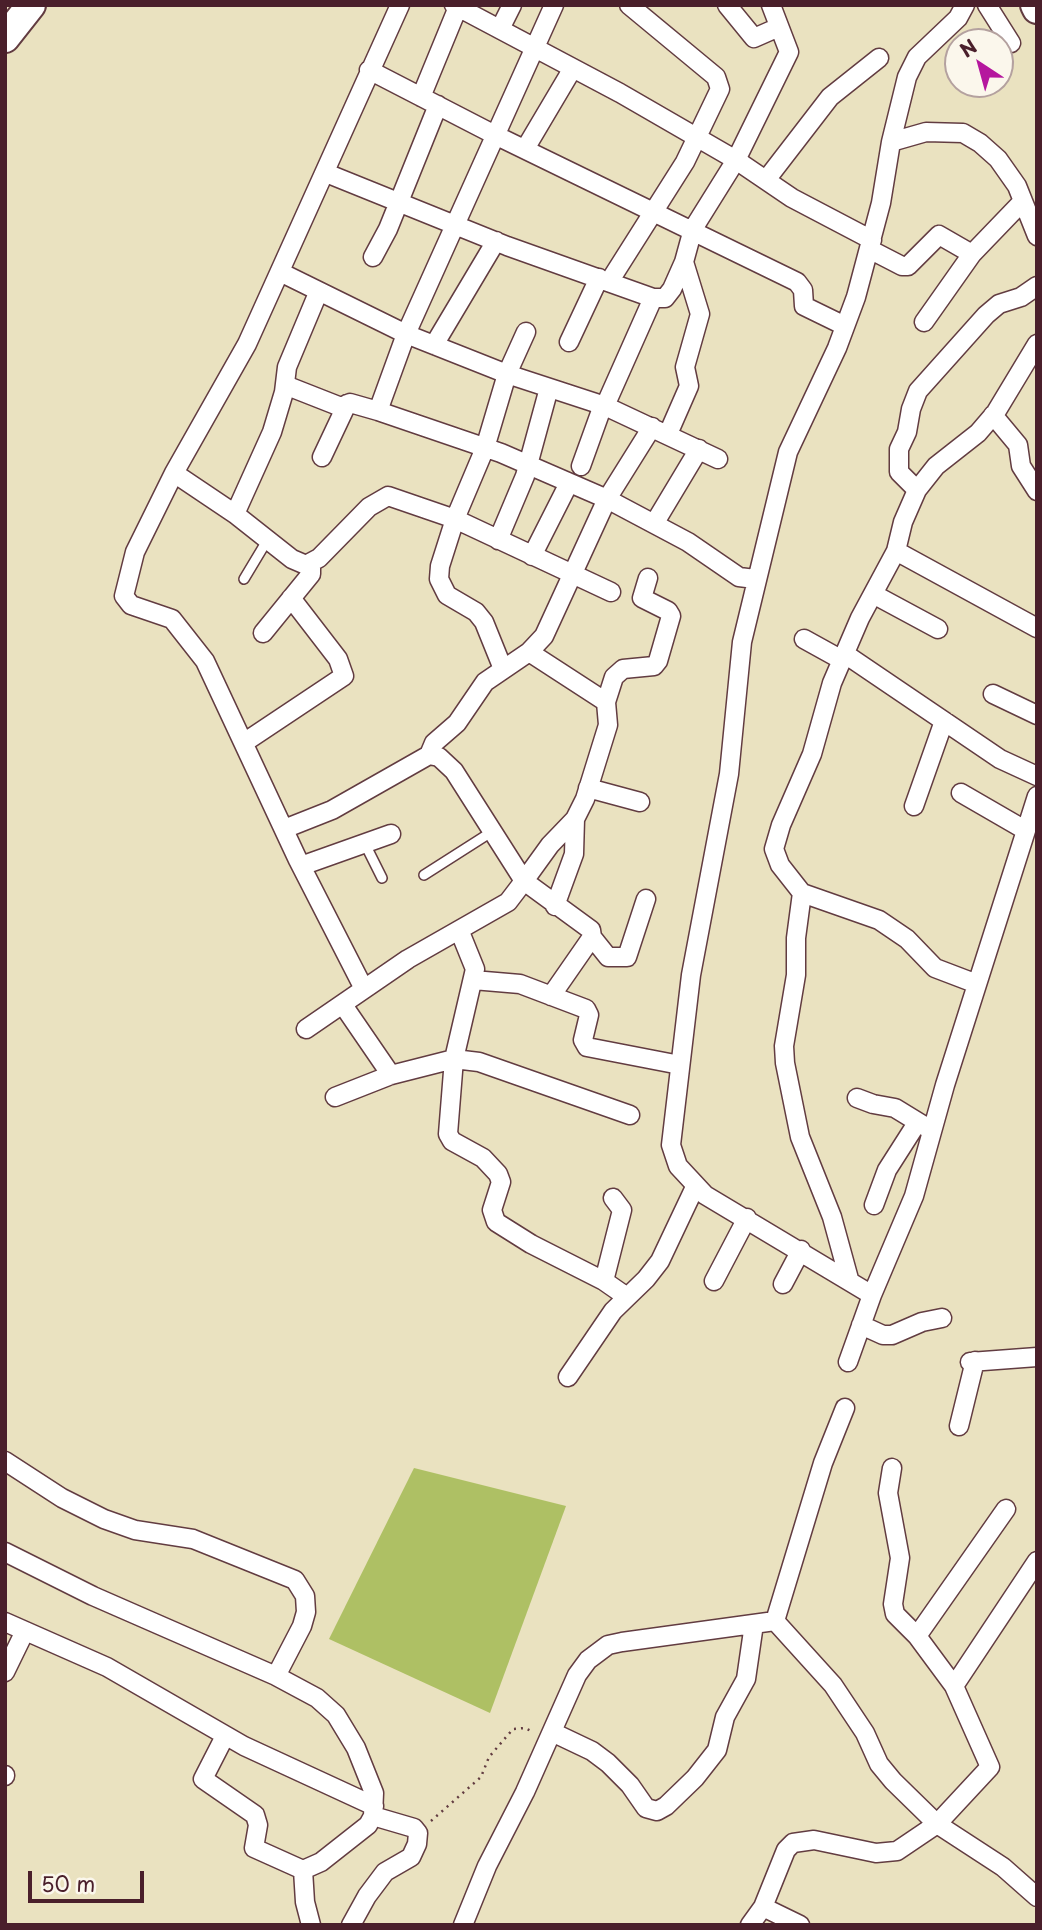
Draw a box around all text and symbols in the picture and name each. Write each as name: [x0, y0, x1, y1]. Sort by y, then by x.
north arrow: [944, 28, 1014, 98]
text: N: [954, 32, 982, 63]
scale bar: [32, 1856, 147, 1900]
text: 50 m: [41, 1867, 95, 1899]

